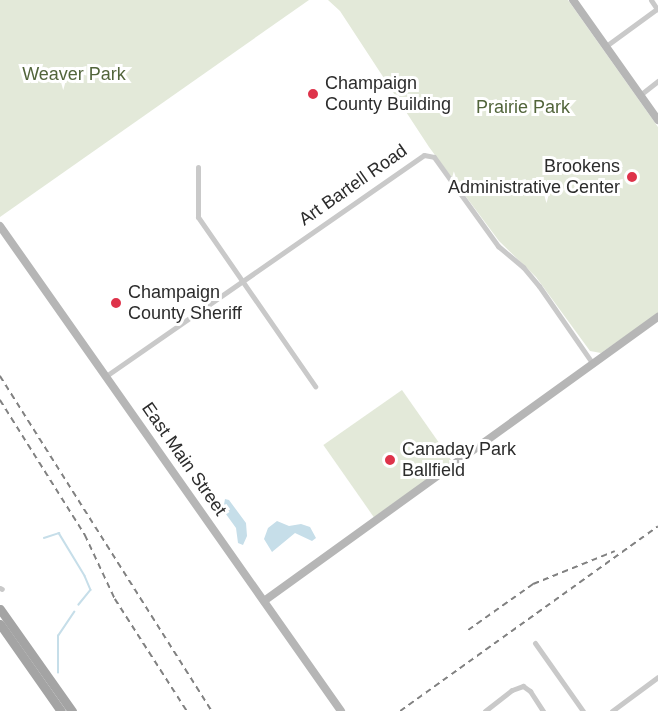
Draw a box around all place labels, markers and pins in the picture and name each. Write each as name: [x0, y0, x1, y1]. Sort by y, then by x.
place label: Champaign County Building: [325, 73, 451, 116]
marker: Champaign County Building: [306, 87, 320, 101]
place label: Brookens Administrative Center: [448, 156, 620, 198]
marker: Brookens Administrative Center: [625, 170, 639, 184]
place label: Champaign County Sheriff: [128, 282, 242, 324]
marker: Champaign County Sheriff: [109, 296, 123, 310]
place label: Canaday Park Ballfield: [402, 439, 516, 482]
marker: Canaday Park Ballfield: [383, 453, 397, 467]

